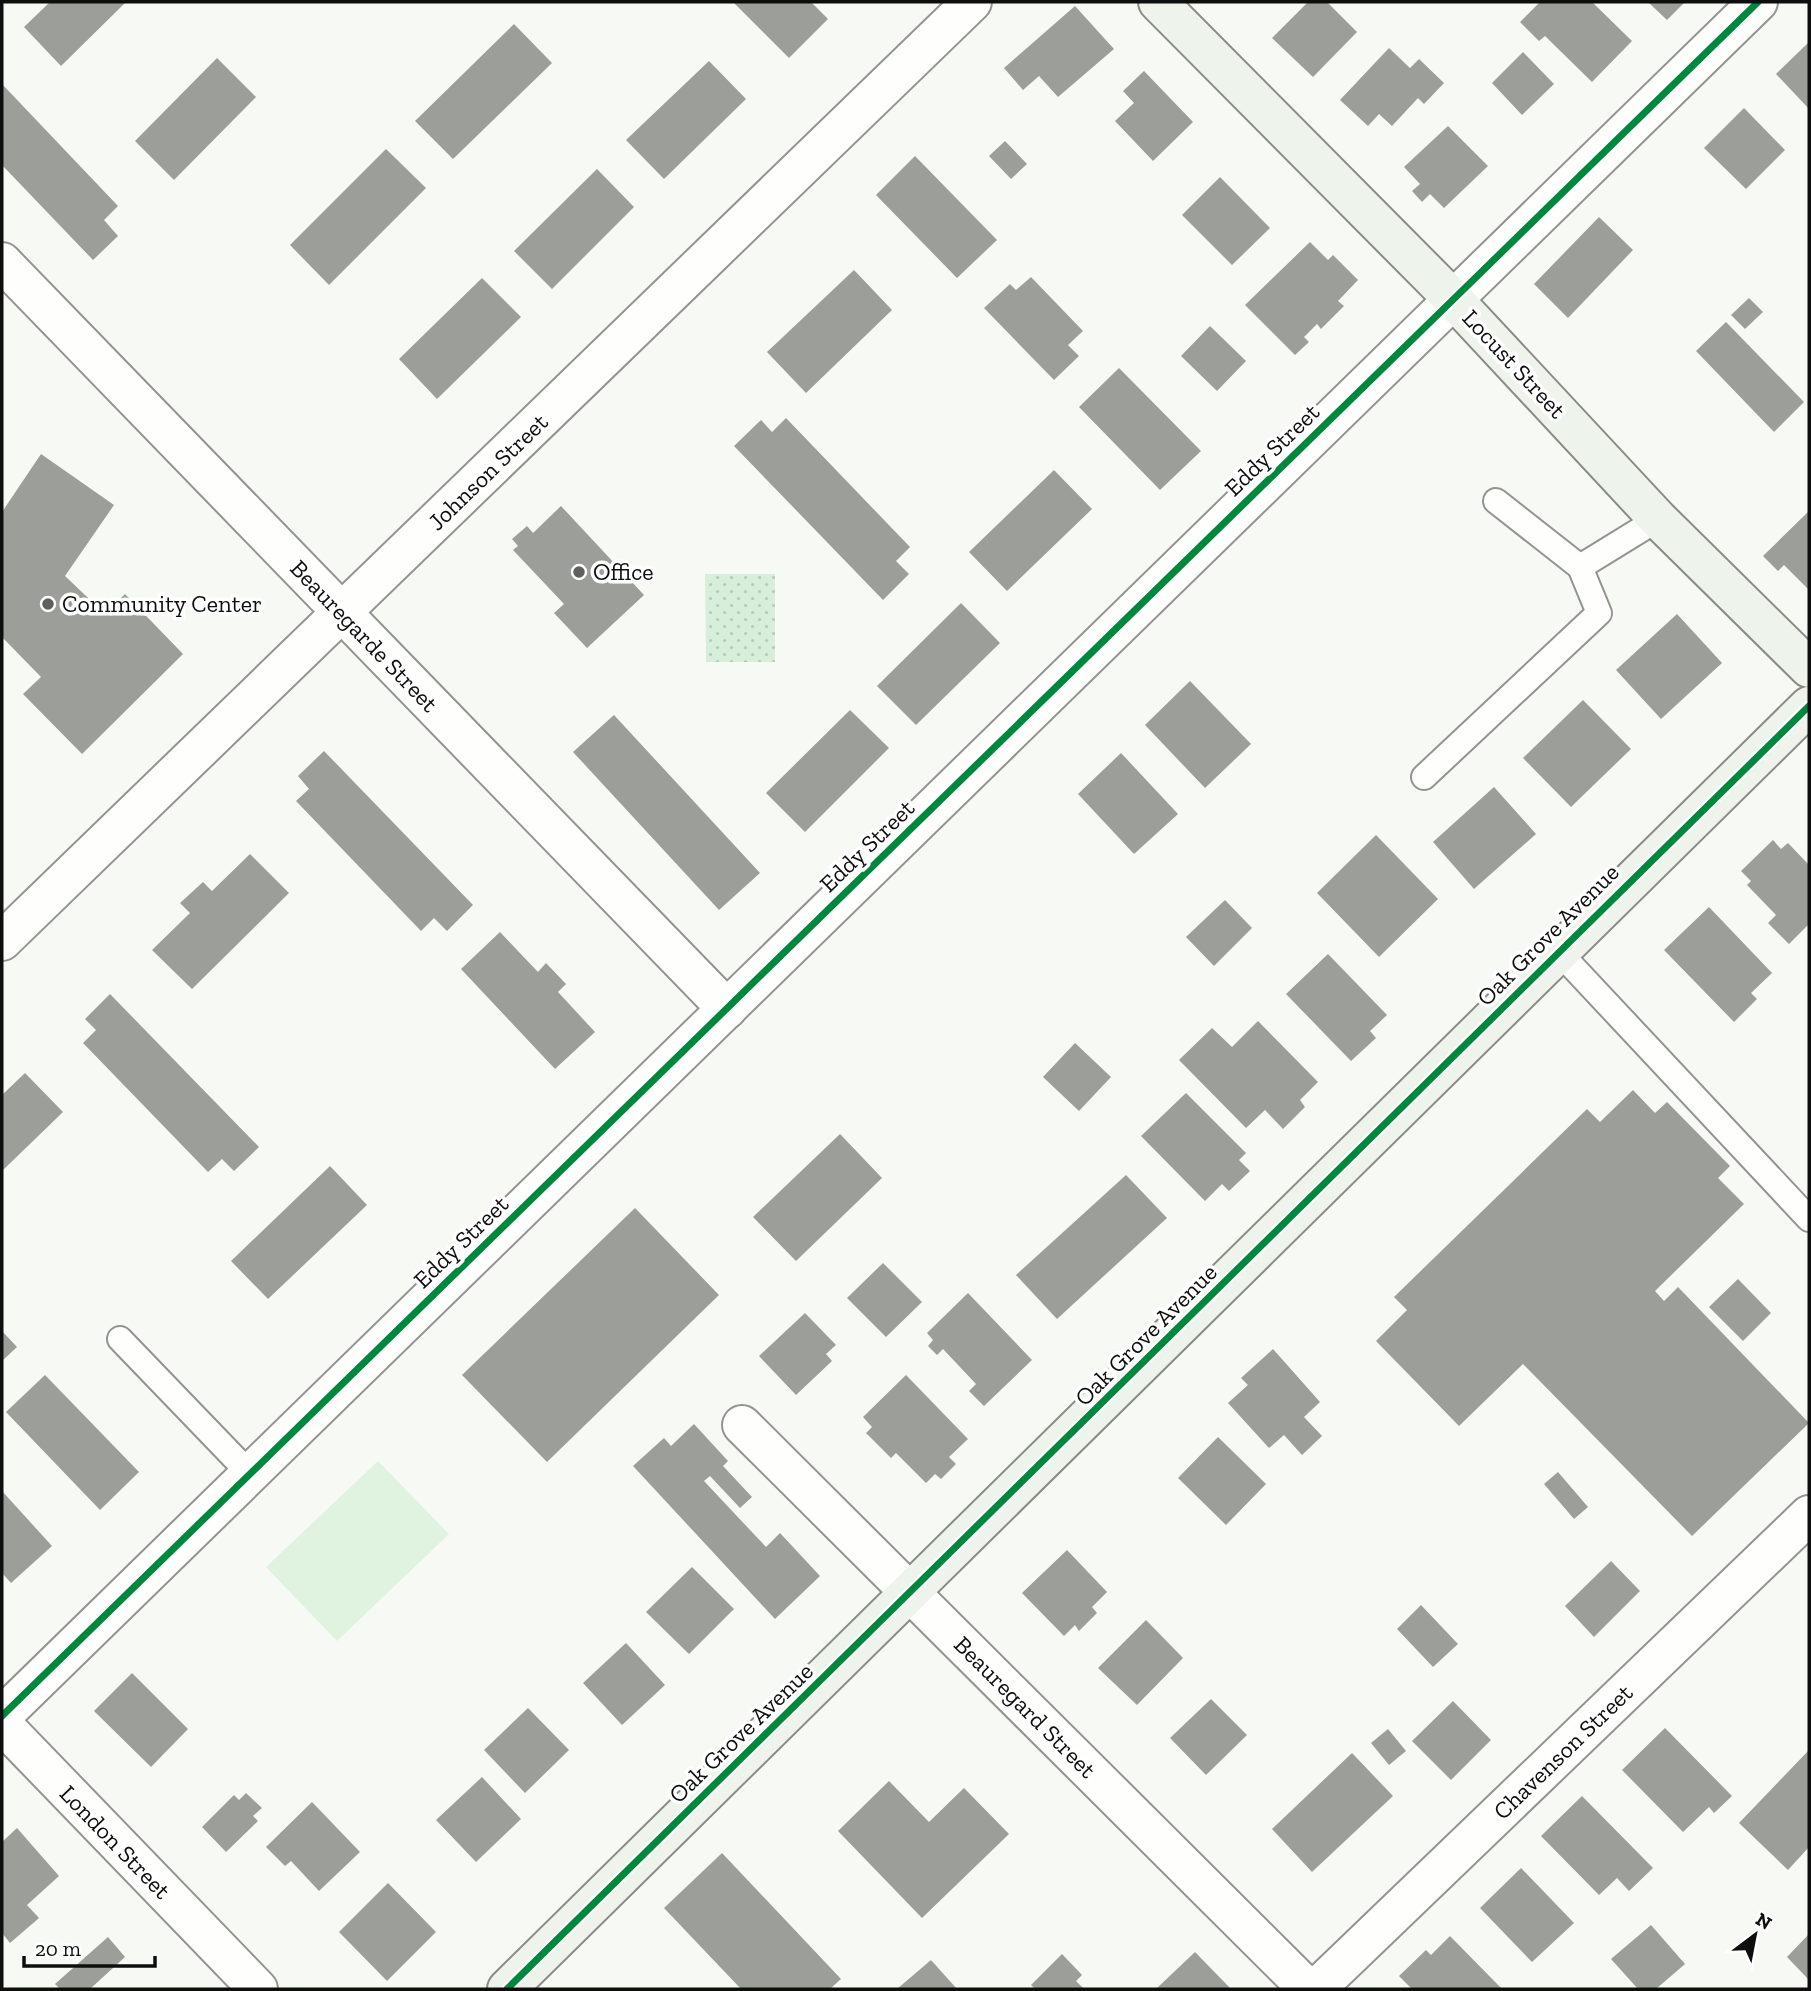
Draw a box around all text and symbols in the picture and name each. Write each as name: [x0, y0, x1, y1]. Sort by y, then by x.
street label: Locust Street: [1457, 303, 1572, 424]
street label: Eddy Street: [1218, 397, 1325, 502]
street label: Johnson Street: [422, 407, 554, 536]
street label: Beauregarde Street: [284, 554, 444, 718]
place label: Office: [593, 557, 654, 586]
marker: Office: [571, 564, 587, 580]
place label: Community Center: [62, 589, 262, 618]
marker: Community Center: [40, 596, 56, 612]
street label: Eddy Street: [813, 793, 920, 898]
street label: Oak Grove Avenue: [1470, 857, 1625, 1012]
street label: Eddy Street: [407, 1189, 514, 1294]
street label: Oak Grove Avenue: [1068, 1257, 1223, 1412]
street label: Beauregard Street: [948, 1630, 1102, 1784]
street label: Oak Grove Avenue: [662, 1656, 819, 1809]
street label: Chavenson Street: [1487, 1678, 1638, 1825]
street label: London Street: [54, 1779, 177, 1905]
north arrow: [1720, 1900, 1790, 1970]
text: N: [1752, 1907, 1776, 1935]
scale bar: [24, 1924, 156, 1968]
text: 20 m: [35, 1936, 81, 1961]

